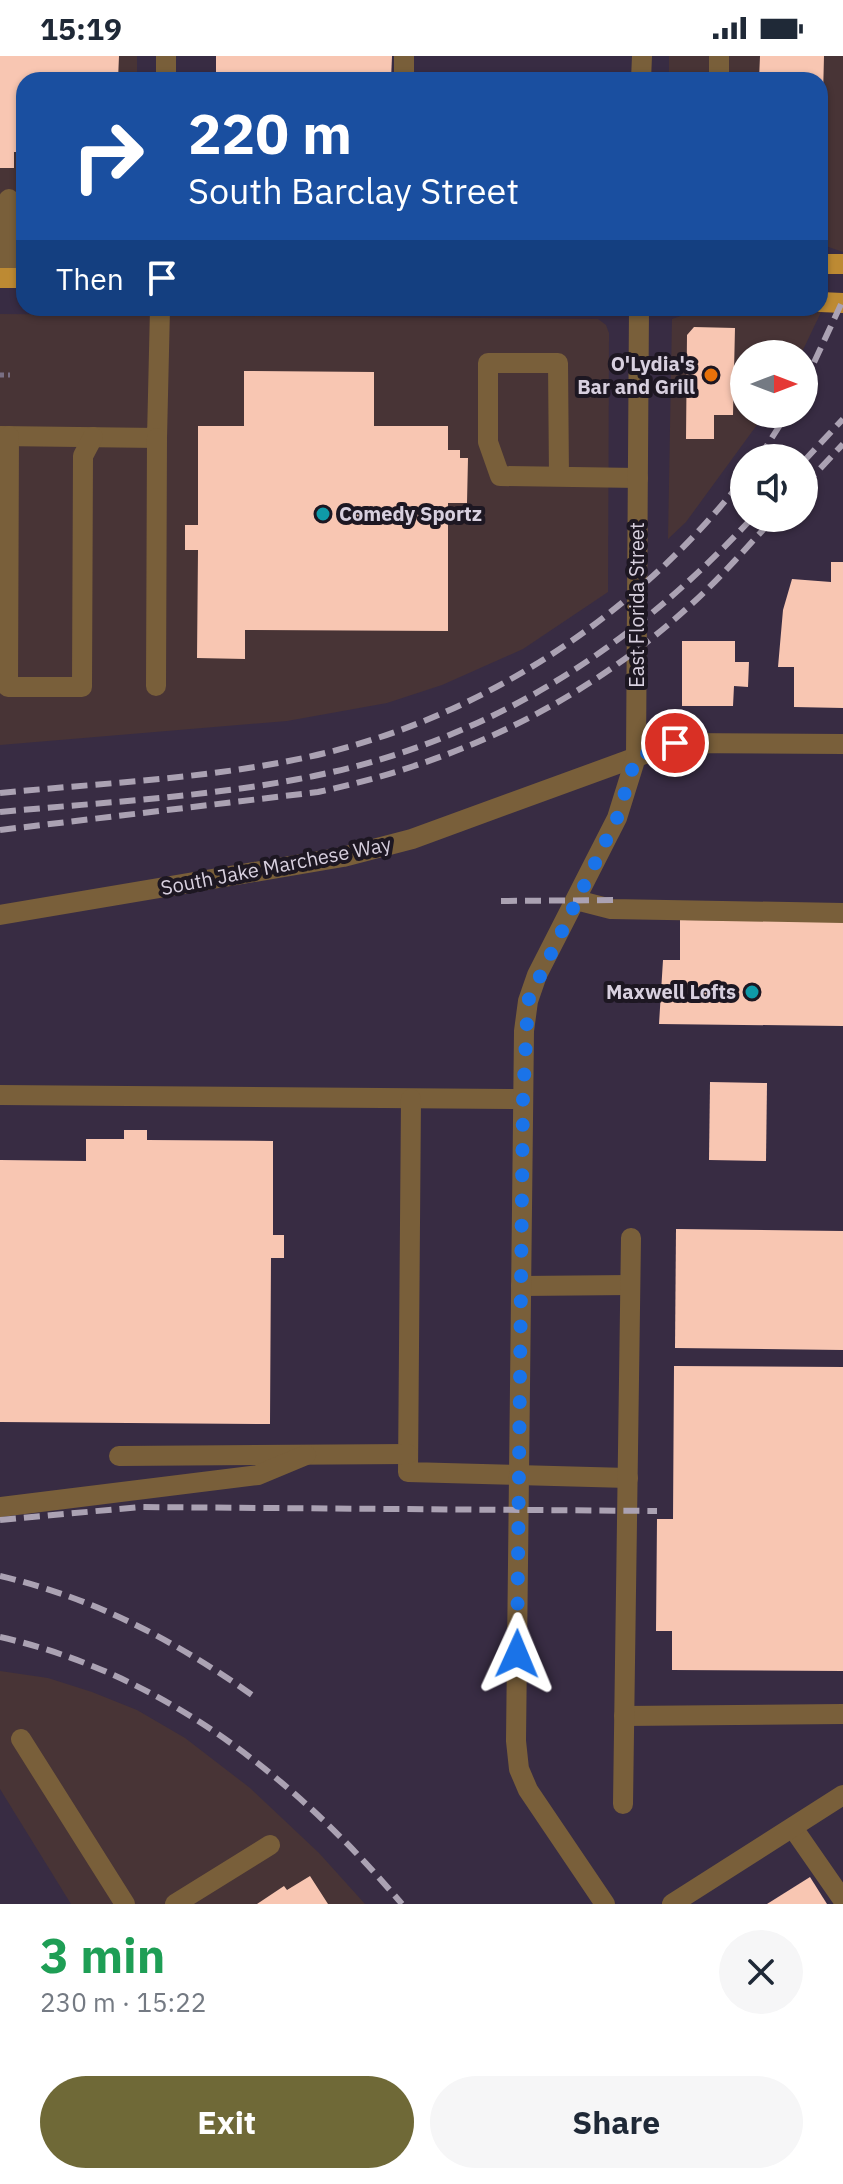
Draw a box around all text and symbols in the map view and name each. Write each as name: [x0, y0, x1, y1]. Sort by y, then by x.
text: 15:19: [40, 9, 122, 48]
text: 220 m: [188, 97, 352, 169]
icon: right: [56, 104, 160, 208]
text: South Barclay Street: [188, 167, 519, 214]
icon: arrive: [140, 256, 184, 300]
text: Then: [56, 259, 124, 298]
north arrow: [730, 340, 818, 428]
map controls: [730, 340, 818, 532]
place label: O'Lydia's Bar and Grill: [577, 350, 695, 400]
marker: O'Lydia's Bar and Grill: [702, 366, 720, 384]
button: sound: [730, 444, 818, 532]
place label: Comedy Sportz: [339, 500, 482, 527]
marker: Comedy Sportz: [314, 505, 332, 523]
street label: East Florida Street: [623, 522, 650, 688]
pin: [641, 709, 709, 777]
icon: arrive: [653, 721, 697, 765]
street label: South Jake Marchese Way: [158, 830, 393, 901]
place label: Maxwell Lofts: [606, 978, 736, 1005]
marker: Maxwell Lofts: [743, 983, 761, 1001]
position arrow: [475, 1612, 559, 1696]
text: 3 min: [40, 1924, 165, 1986]
button: close: [719, 1930, 803, 2014]
text: 230 m · 15:22: [40, 1985, 206, 2019]
button: Exit: [40, 2076, 414, 2168]
button: Share: [430, 2076, 803, 2168]

